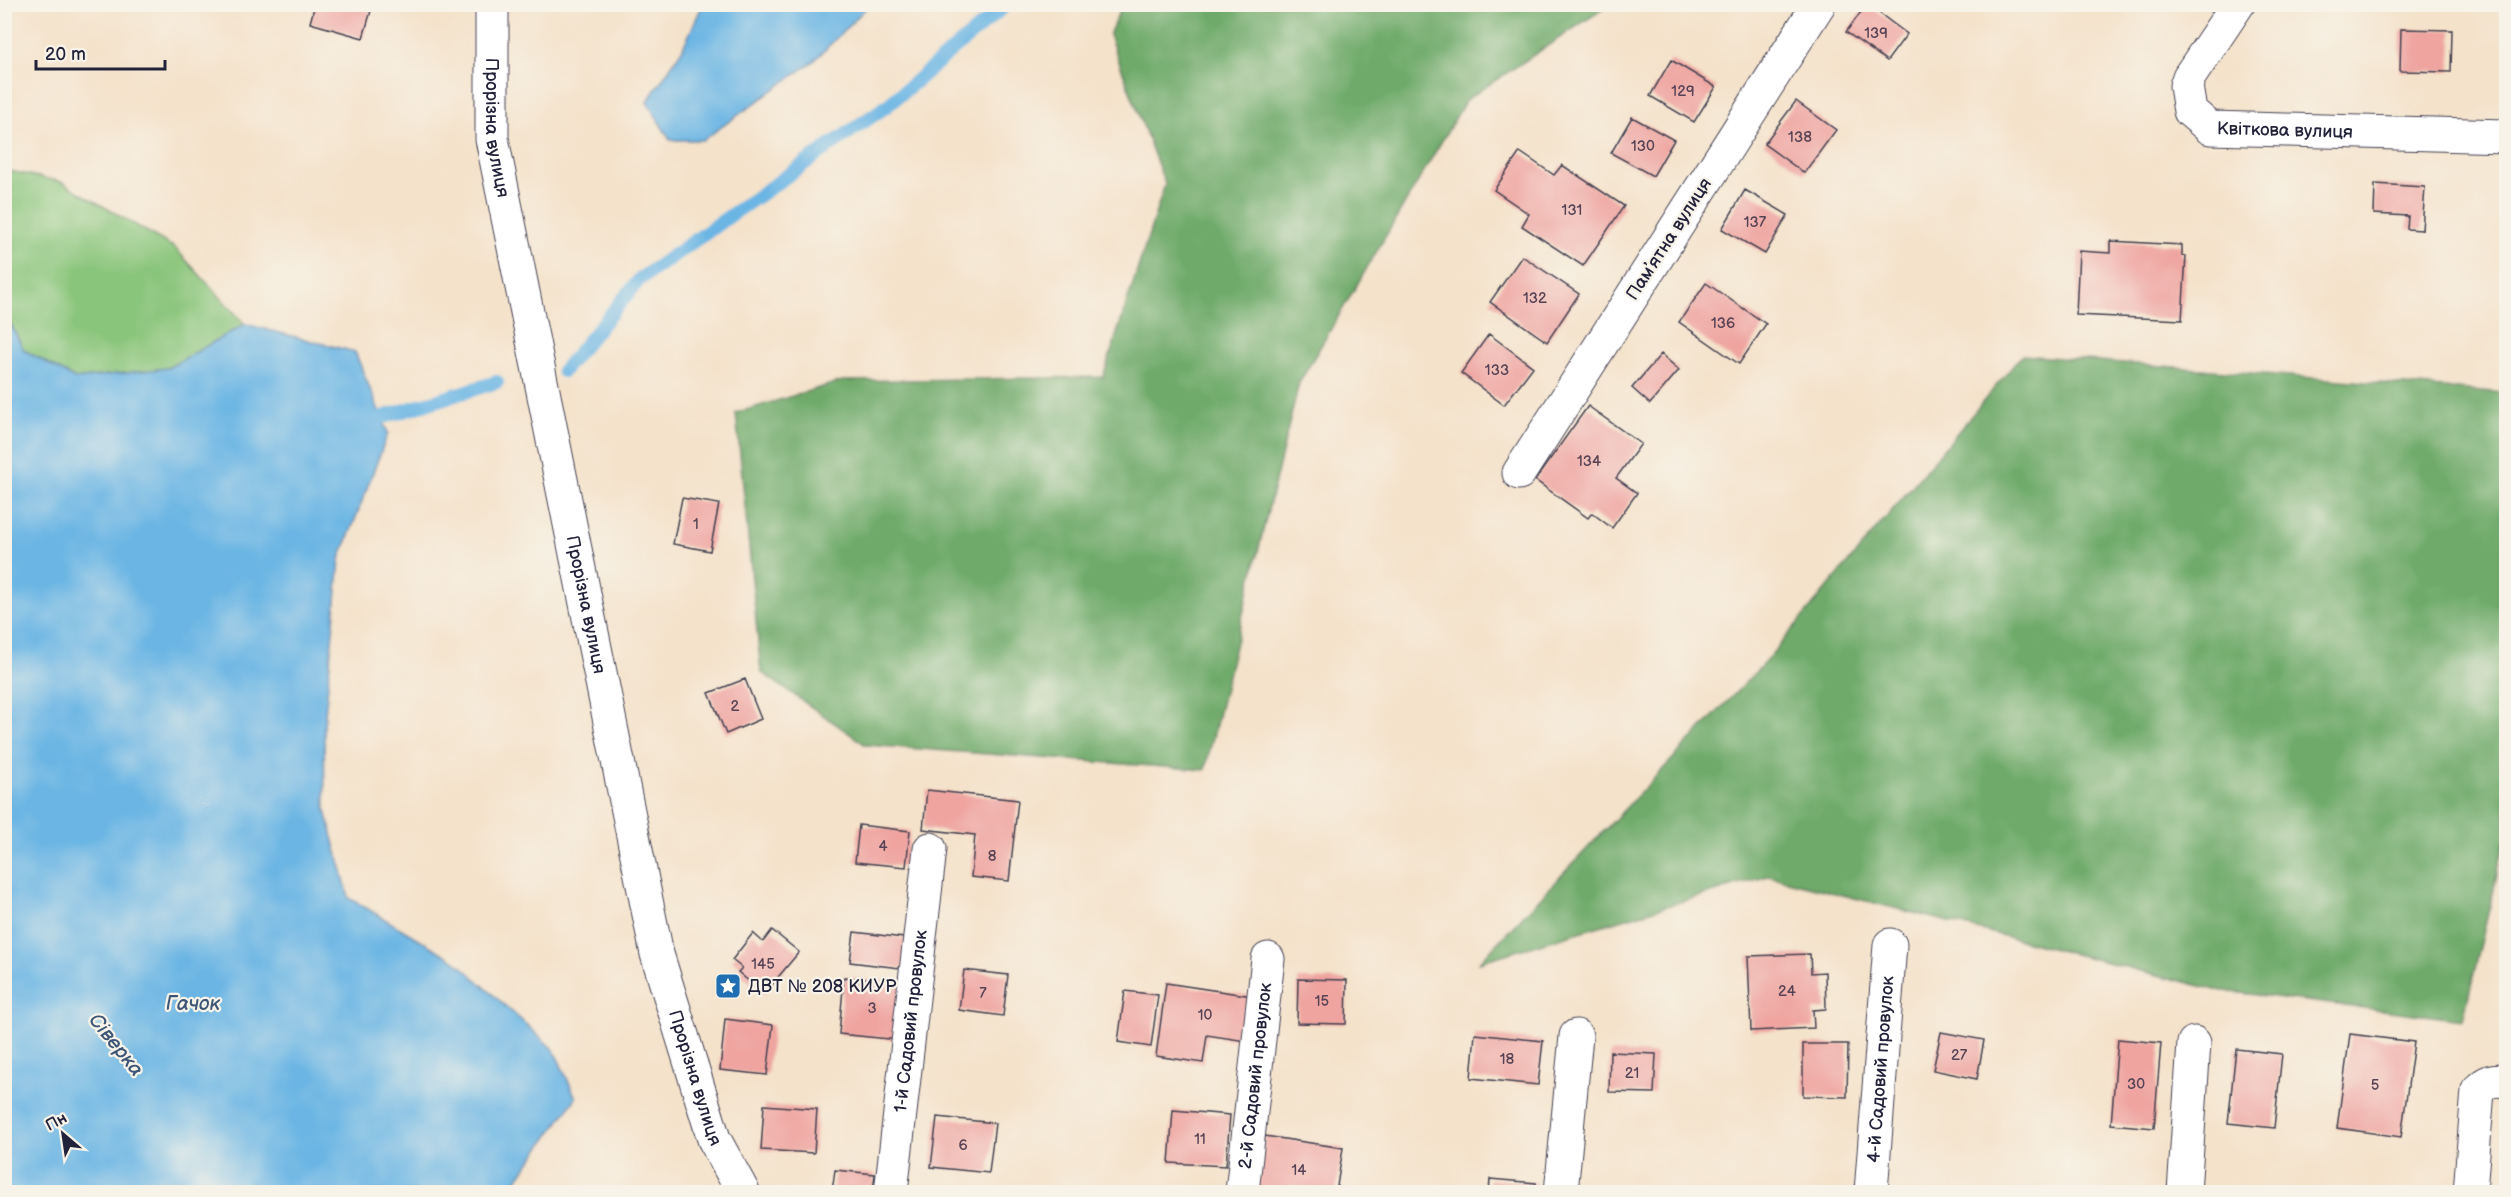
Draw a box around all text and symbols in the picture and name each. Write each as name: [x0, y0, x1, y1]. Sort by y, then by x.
house number: 139: [1864, 24, 1888, 43]
scale bar: [36, 33, 165, 71]
text: 20 m: [45, 44, 86, 65]
street label: Прорізна вулиця: [482, 58, 514, 199]
house number: 129: [1671, 82, 1695, 101]
street label: Квіткова вулиця: [2217, 118, 2353, 142]
house number: 138: [1788, 128, 1812, 147]
house number: 130: [1631, 137, 1655, 156]
street label: Памʼятна вулиця: [1622, 174, 1716, 304]
house number: 131: [1562, 201, 1582, 220]
house number: 137: [1744, 213, 1767, 232]
house number: 132: [1523, 289, 1547, 308]
house number: 136: [1711, 314, 1735, 333]
house number: 133: [1485, 361, 1509, 380]
house number: 134: [1577, 452, 1601, 471]
house number: 1: [693, 515, 699, 534]
street label: Прорізна вулиця: [562, 534, 610, 676]
house number: 2: [731, 697, 740, 716]
house number: 4: [878, 837, 888, 856]
house number: 8: [988, 847, 997, 866]
street label: 1-й Садовий провулок: [890, 928, 931, 1113]
house number: 145: [751, 955, 775, 974]
place icon: ДВТ № 208 КИУР: [713, 971, 743, 1001]
street label: 4-й Садовий провулок: [1863, 975, 1898, 1164]
place label: ДВТ № 208 КИУР: [748, 976, 897, 997]
street label: 2-й Садовий провулок: [1234, 981, 1276, 1170]
house number: 24: [1778, 982, 1796, 1001]
house number: 7: [979, 984, 987, 1003]
water label: Гачок: [166, 992, 220, 1016]
house number: 15: [1315, 992, 1329, 1011]
house number: 3: [867, 999, 877, 1018]
house number: 10: [1198, 1006, 1212, 1025]
street label: Прорізна вулиця: [664, 1007, 726, 1149]
water label: Сіверка: [83, 1009, 149, 1081]
house number: 27: [1951, 1046, 1968, 1065]
house number: 18: [1500, 1050, 1515, 1069]
house number: 21: [1625, 1064, 1639, 1083]
house number: 30: [2127, 1075, 2145, 1094]
house number: 5: [2371, 1076, 2379, 1095]
north arrow: [33, 1104, 93, 1164]
text: Пн: [43, 1109, 70, 1136]
house number: 11: [1194, 1130, 1206, 1149]
house number: 6: [958, 1136, 968, 1155]
house number: 14: [1292, 1161, 1306, 1180]

